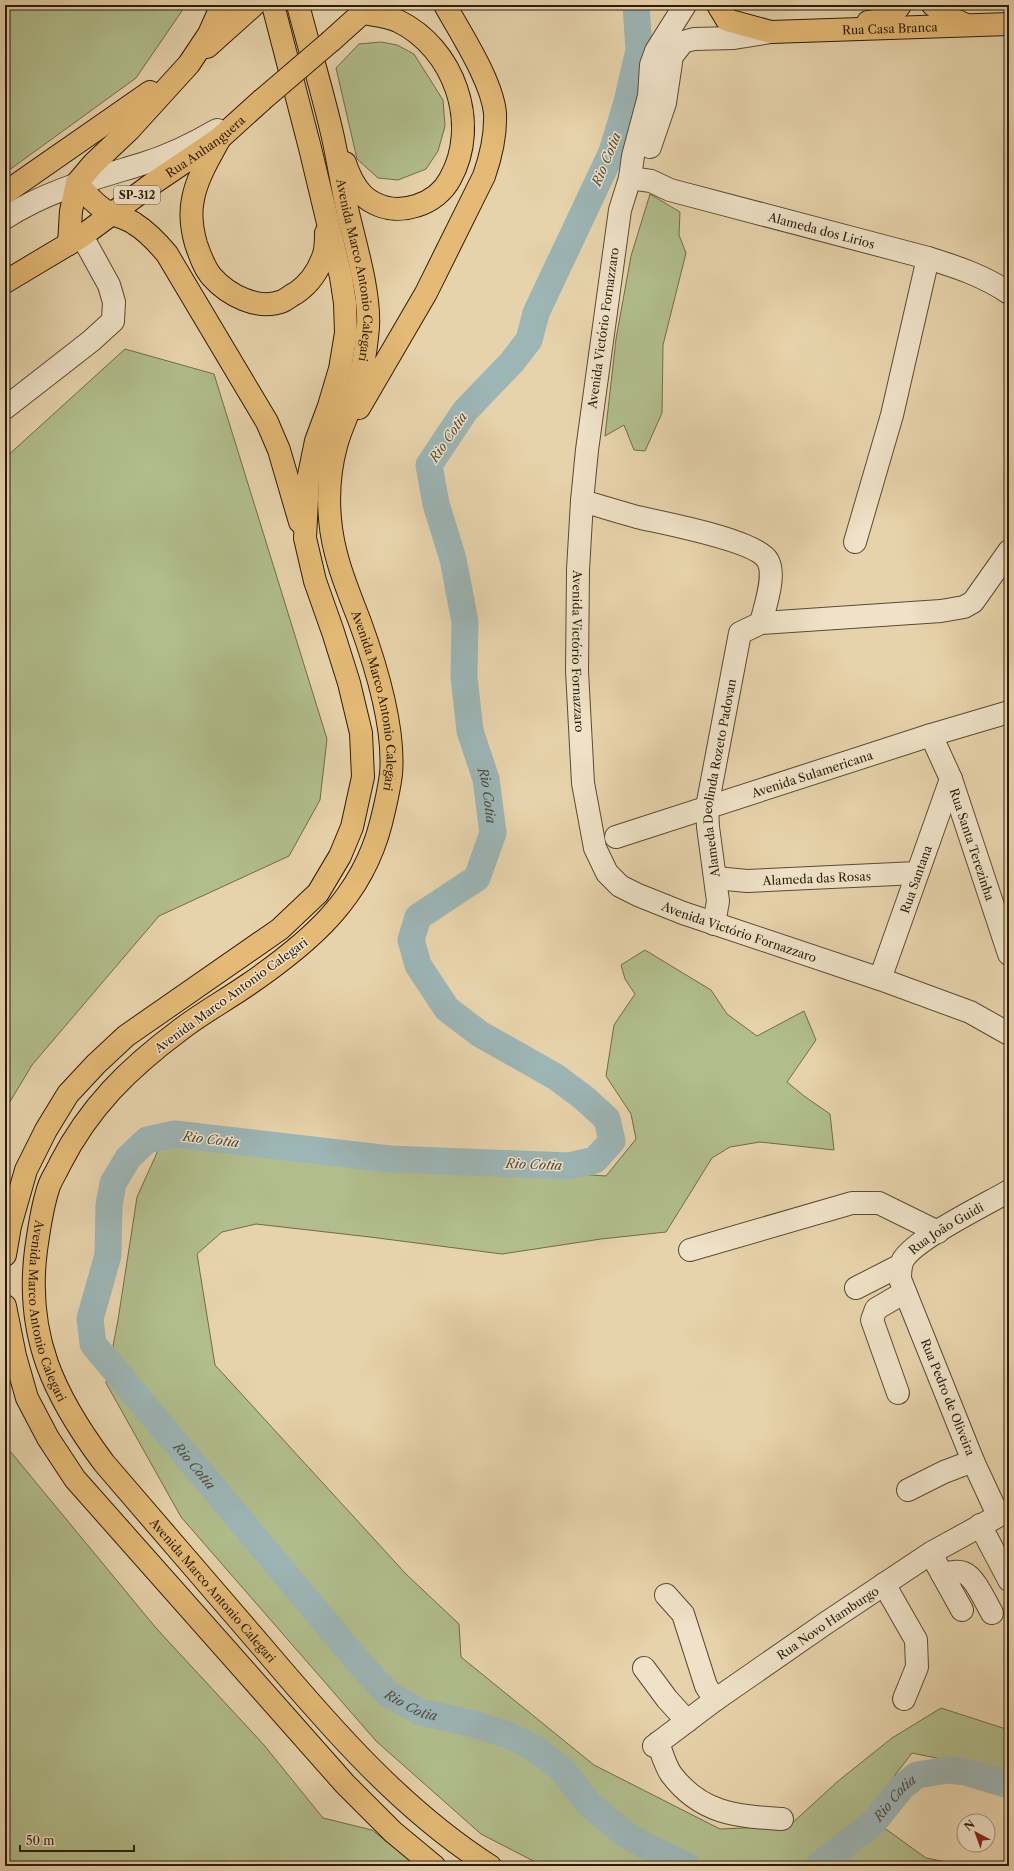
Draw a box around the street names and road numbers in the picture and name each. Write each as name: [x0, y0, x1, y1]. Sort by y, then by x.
street label: Rua Casa Branca: [842, 19, 939, 37]
street label: Rua Anhanguera: [162, 112, 248, 180]
street label: Avenida Marco Antonio Calegari: [334, 177, 376, 363]
road number: SP-312: [114, 186, 160, 204]
street label: Alameda dos Lirios: [766, 209, 876, 251]
street label: Avenida Victório Fornazzaro: [584, 247, 622, 410]
street label: Avenida Victório Fornazzaro: [569, 569, 588, 733]
street label: Avenida Marco Antonio Calegari: [348, 607, 399, 793]
street label: Alameda Deolinda Rozeto Padovan: [700, 677, 739, 879]
street label: Avenida Sulamericana: [748, 747, 875, 800]
street label: Rua Santa Terezinha: [947, 786, 998, 903]
street label: Rua Santana: [897, 843, 935, 915]
street label: Alameda das Rosas: [761, 868, 871, 888]
street label: Avenida Victório Fornazzaro: [659, 897, 819, 965]
street label: Avenida Marco Antonio Calegari: [151, 934, 311, 1056]
street label: Rua João Guidi: [905, 1199, 986, 1257]
street label: Avenida Marco Antonio Calegari: [26, 1218, 70, 1404]
street label: Rua Pedro de Oliveira: [918, 1336, 979, 1458]
street label: Avenida Marco Antonio Calegari: [146, 1514, 280, 1666]
street label: Rua Novo Hamburgo: [774, 1583, 881, 1662]

